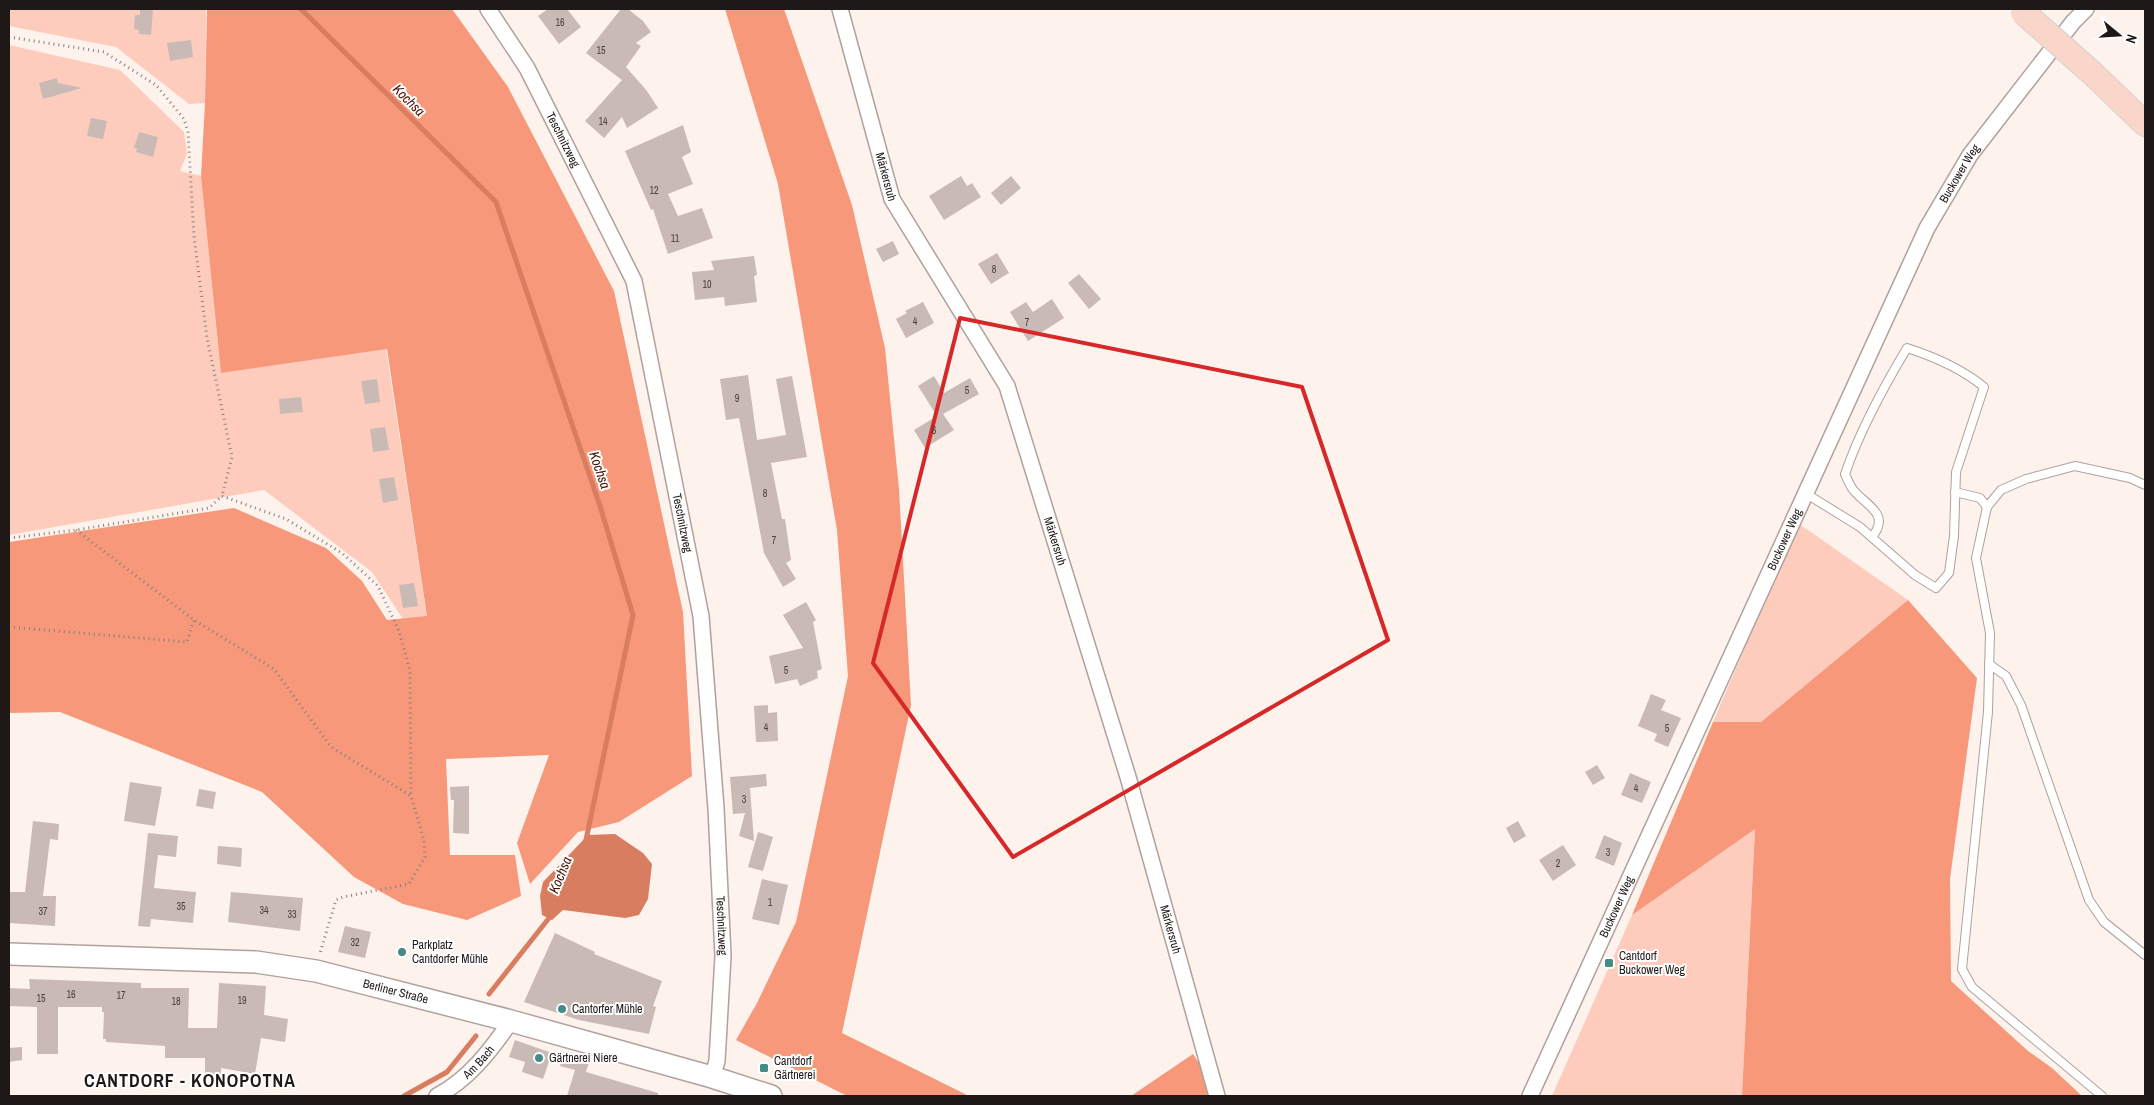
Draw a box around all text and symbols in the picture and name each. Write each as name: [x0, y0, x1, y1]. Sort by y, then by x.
north arrow: [2094, 10, 2144, 60]
house number: 16: [555, 16, 565, 29]
text: N: [2122, 32, 2141, 46]
house number: 15: [596, 44, 606, 57]
water label: Kochsa: [389, 80, 429, 120]
street label: Teschnitzweg: [542, 109, 584, 170]
house number: 14: [598, 115, 608, 128]
street label: Buckower Weg: [1936, 140, 1984, 206]
street label: Märkersruh: [872, 151, 900, 203]
house number: 12: [649, 184, 659, 197]
house number: 11: [671, 232, 680, 245]
house number: 8: [992, 263, 997, 276]
house number: 10: [702, 278, 712, 291]
house number: 4: [913, 315, 918, 328]
house number: 7: [1025, 316, 1030, 329]
house number: 5: [965, 384, 970, 397]
house number: 9: [735, 392, 740, 405]
house number: 6: [932, 424, 937, 437]
water label: Kochsa: [585, 449, 615, 491]
house number: 8: [763, 487, 768, 500]
street label: Teschnitzweg: [669, 492, 696, 554]
street label: Buckower Weg: [1764, 506, 1806, 573]
street label: Märkersruh: [1040, 515, 1070, 567]
house number: 7: [772, 534, 777, 547]
house number: 5: [784, 664, 789, 677]
house number: 4: [764, 721, 769, 734]
house number: 5: [1665, 722, 1670, 735]
house number: 4: [1634, 782, 1639, 795]
house number: 3: [742, 793, 747, 806]
house number: 3: [1606, 846, 1611, 859]
water label: Kochsa: [544, 854, 576, 896]
house number: 2: [1556, 857, 1561, 870]
street label: Buckower Weg: [1595, 873, 1638, 940]
street label: Teschnitzweg: [712, 895, 731, 956]
house number: 1: [768, 896, 773, 909]
house number: 35: [176, 900, 186, 913]
street label: Märkersruh: [1156, 903, 1185, 956]
house number: 34: [259, 904, 269, 917]
house number: 37: [38, 905, 48, 918]
house number: 33: [287, 908, 297, 921]
house number: 32: [350, 936, 360, 949]
place label: Parkplatz Cantdorfer Mühle: [412, 937, 488, 967]
marker: Parkplatz Cantdorfer Mühle: [396, 946, 408, 958]
place label: Cantdorf Buckower Weg: [1619, 948, 1686, 978]
marker: Cantdorf Buckower Weg: [1603, 957, 1615, 969]
street label: Berliner Straße: [361, 975, 430, 1007]
house number: 16: [66, 988, 76, 1001]
house number: 17: [116, 989, 126, 1002]
house number: 15: [36, 992, 46, 1005]
house number: 19: [237, 994, 247, 1007]
house number: 18: [171, 995, 181, 1008]
place label: Cantorfer Mühle: [572, 1001, 643, 1017]
marker: Cantorfer Mühle: [556, 1003, 568, 1015]
street label: Am Bach: [459, 1042, 498, 1083]
place label: Gärtnerei Niere: [549, 1050, 617, 1066]
marker: Gärtnerei Niere: [533, 1052, 545, 1064]
place label: Cantdorf Gärtnerei: [774, 1053, 816, 1083]
marker: Cantdorf Gärtnerei: [758, 1062, 770, 1074]
district label: CANTDORF - KONOPOTNA: [84, 1068, 296, 1093]

